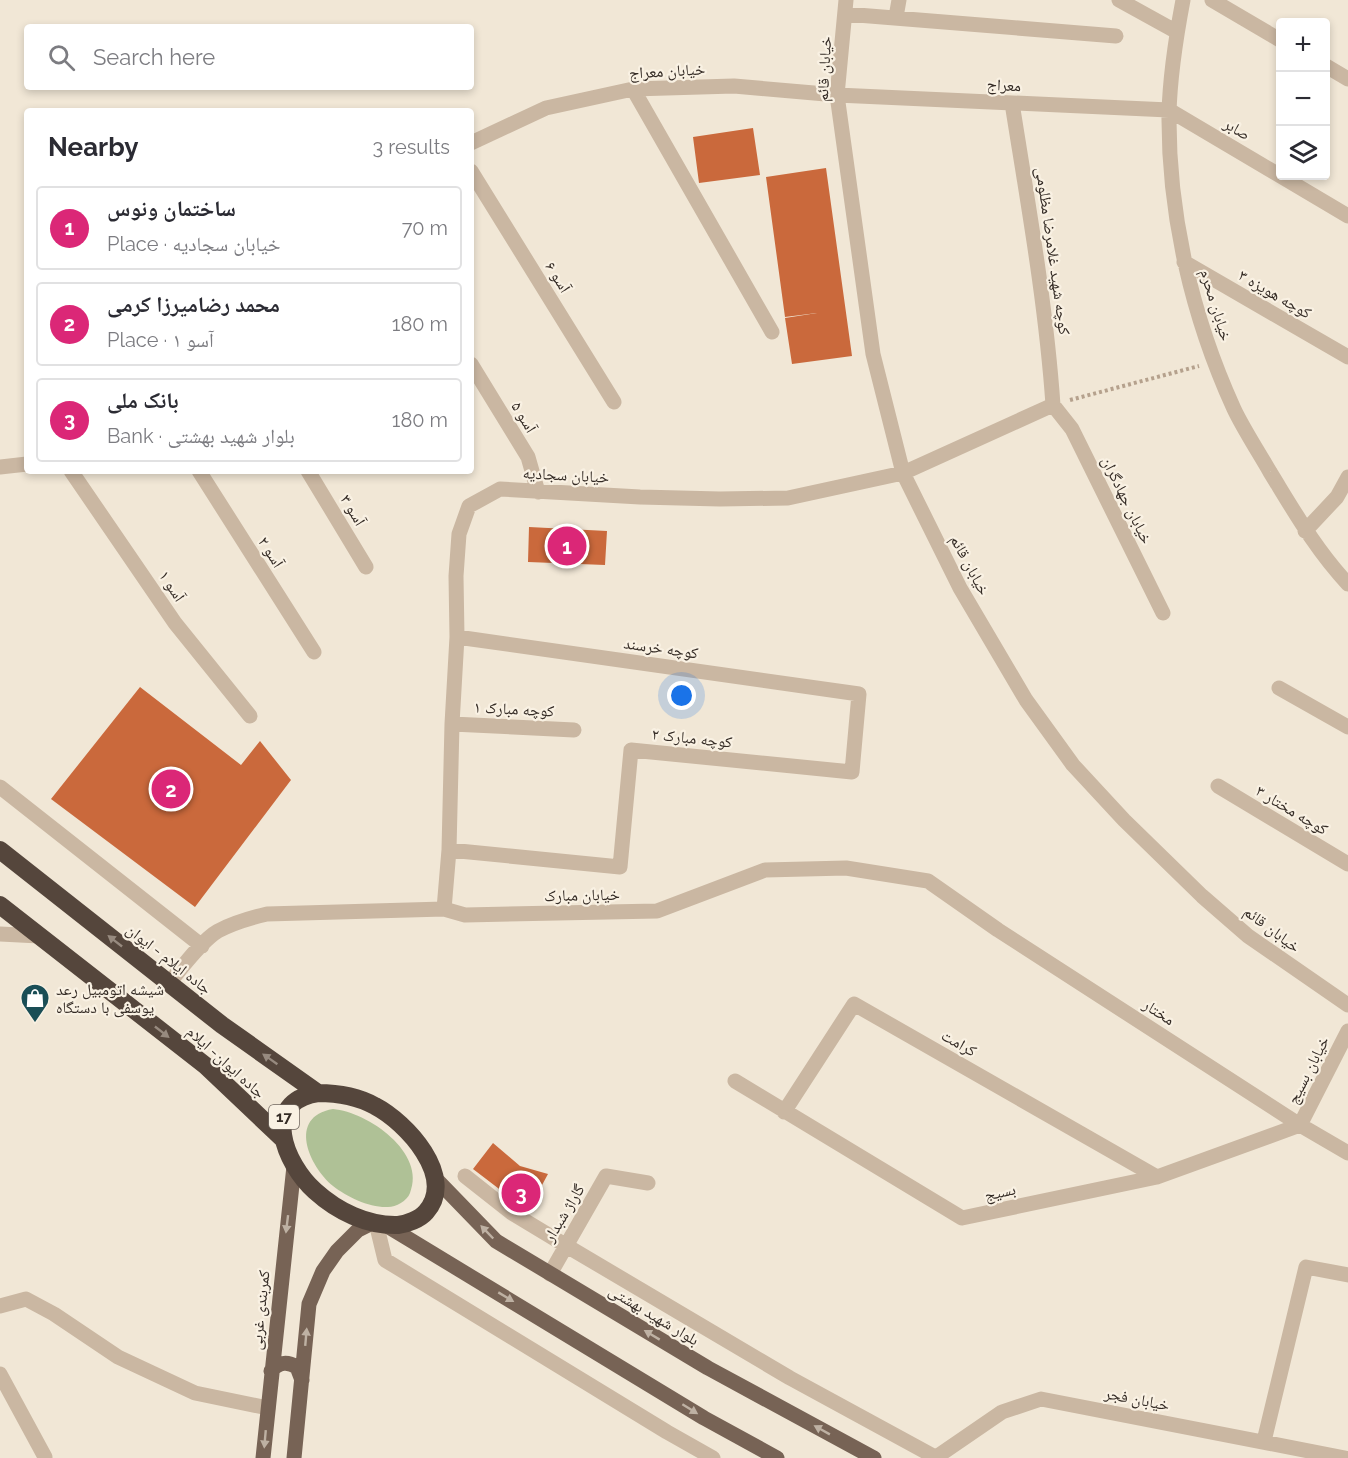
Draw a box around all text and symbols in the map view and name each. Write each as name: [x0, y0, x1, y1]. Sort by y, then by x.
map controls: [1276, 18, 1330, 180]
button: +: [1276, 18, 1330, 72]
search box: [24, 24, 474, 90]
street label: خیابان قائم: [813, 36, 836, 102]
icon: search: [45, 41, 78, 74]
text: Search here: [93, 44, 215, 70]
street label: خیابان معراج: [628, 60, 706, 83]
button: −: [1276, 72, 1330, 126]
street label: معراج: [986, 75, 1022, 96]
street label: صابر: [1219, 113, 1254, 144]
button: layers: [1276, 126, 1330, 180]
text: Nearby: [48, 132, 138, 162]
text: 3 results: [372, 135, 450, 159]
street label: کوچه شهید غلامرضا مظلومی: [1031, 166, 1074, 337]
text: ساختمان ونوس: [107, 195, 236, 221]
text: 1: [65, 216, 74, 240]
text: 70 m: [402, 216, 448, 240]
text: Place · خیابان سجادیه: [107, 232, 280, 256]
street label: آسو ۶: [541, 258, 575, 297]
street label: کوچه هویزه ۳: [1235, 266, 1315, 323]
street label: خیابان محرم: [1195, 267, 1236, 344]
text: محمد رضامیرزا کرمی: [107, 291, 280, 317]
text: 2: [64, 312, 75, 336]
text: 180 m: [392, 312, 448, 336]
text: Place · آسو ۱: [107, 328, 214, 352]
text: بانک ملی: [107, 387, 179, 413]
street label: آسو ۵: [507, 398, 541, 437]
text: 3: [64, 408, 75, 432]
text: 180 m: [392, 408, 448, 432]
text: Bank · بلوار شهید بهشتی: [107, 424, 295, 448]
street label: خیابان جهادگران: [1097, 453, 1156, 547]
street label: خیابان سجادیه: [522, 463, 610, 488]
street label: آسو ۳: [336, 491, 370, 530]
pin: 1: [548, 524, 586, 568]
street label: خیابان قائم: [945, 532, 994, 599]
street label: آسو ۲: [254, 533, 288, 572]
street label: آسو ۱: [155, 567, 190, 606]
street label: کوچه خرسند: [623, 633, 700, 663]
your location: [667, 681, 696, 710]
street label: کوچه مبارک ۱: [473, 697, 555, 721]
street label: کوچه مبارک ۲: [651, 724, 733, 752]
pin: 2: [152, 766, 190, 812]
street label: کوچه مختار ۳: [1252, 781, 1332, 839]
street label: خیابان مبارک: [544, 885, 620, 906]
street label: خیابان قائم: [1240, 902, 1304, 957]
street label: جاده ایلام - ایوان: [122, 920, 216, 999]
one-way arrow: [107, 934, 123, 947]
place label: شیشه اتومبیل رعد یوسفی با دستگاه: [56, 980, 164, 1018]
shop icon: شیشه اتومبیل رعد یوسفی با دستگاه: [19, 982, 51, 1024]
street label: مختار: [1139, 994, 1178, 1029]
street label: جاده ایوان- ایلام: [182, 1022, 269, 1103]
one-way arrow: [154, 1025, 170, 1038]
street label: کرامت: [938, 1025, 980, 1061]
street label: خیابان بسیج: [1283, 1033, 1334, 1107]
one-way arrow: [263, 1053, 279, 1065]
road number: 17: [269, 1105, 299, 1129]
pin: 3: [502, 1170, 540, 1216]
street label: بسیج: [983, 1179, 1018, 1206]
street label: گاراژ شبدار: [539, 1181, 589, 1246]
one-way arrow: [283, 1214, 292, 1233]
one-way arrow: [480, 1224, 494, 1239]
street label: کمربندی غربی: [246, 1269, 275, 1351]
street label: بلوار شهید بهشتی: [605, 1281, 703, 1350]
one-way arrow: [498, 1291, 514, 1302]
one-way arrow: [301, 1328, 311, 1347]
one-way arrow: [643, 1330, 660, 1340]
street label: خیابان فجر: [1102, 1383, 1171, 1416]
one-way arrow: [682, 1404, 698, 1415]
one-way arrow: [814, 1425, 831, 1435]
one-way arrow: [260, 1429, 270, 1448]

